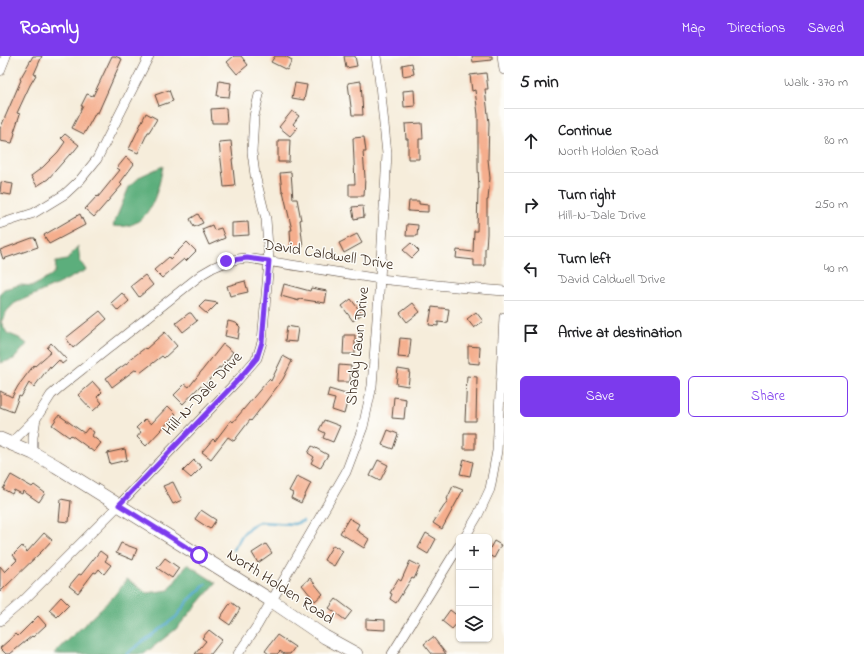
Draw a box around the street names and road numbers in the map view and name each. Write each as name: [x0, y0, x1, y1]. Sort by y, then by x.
street label: David Caldwell Drive: [260, 233, 396, 277]
street label: Shady Lawn Drive: [340, 285, 376, 406]
street label: Hill-N-Dale Drive: [157, 346, 249, 442]
street label: North Holden Road: [222, 543, 338, 631]

